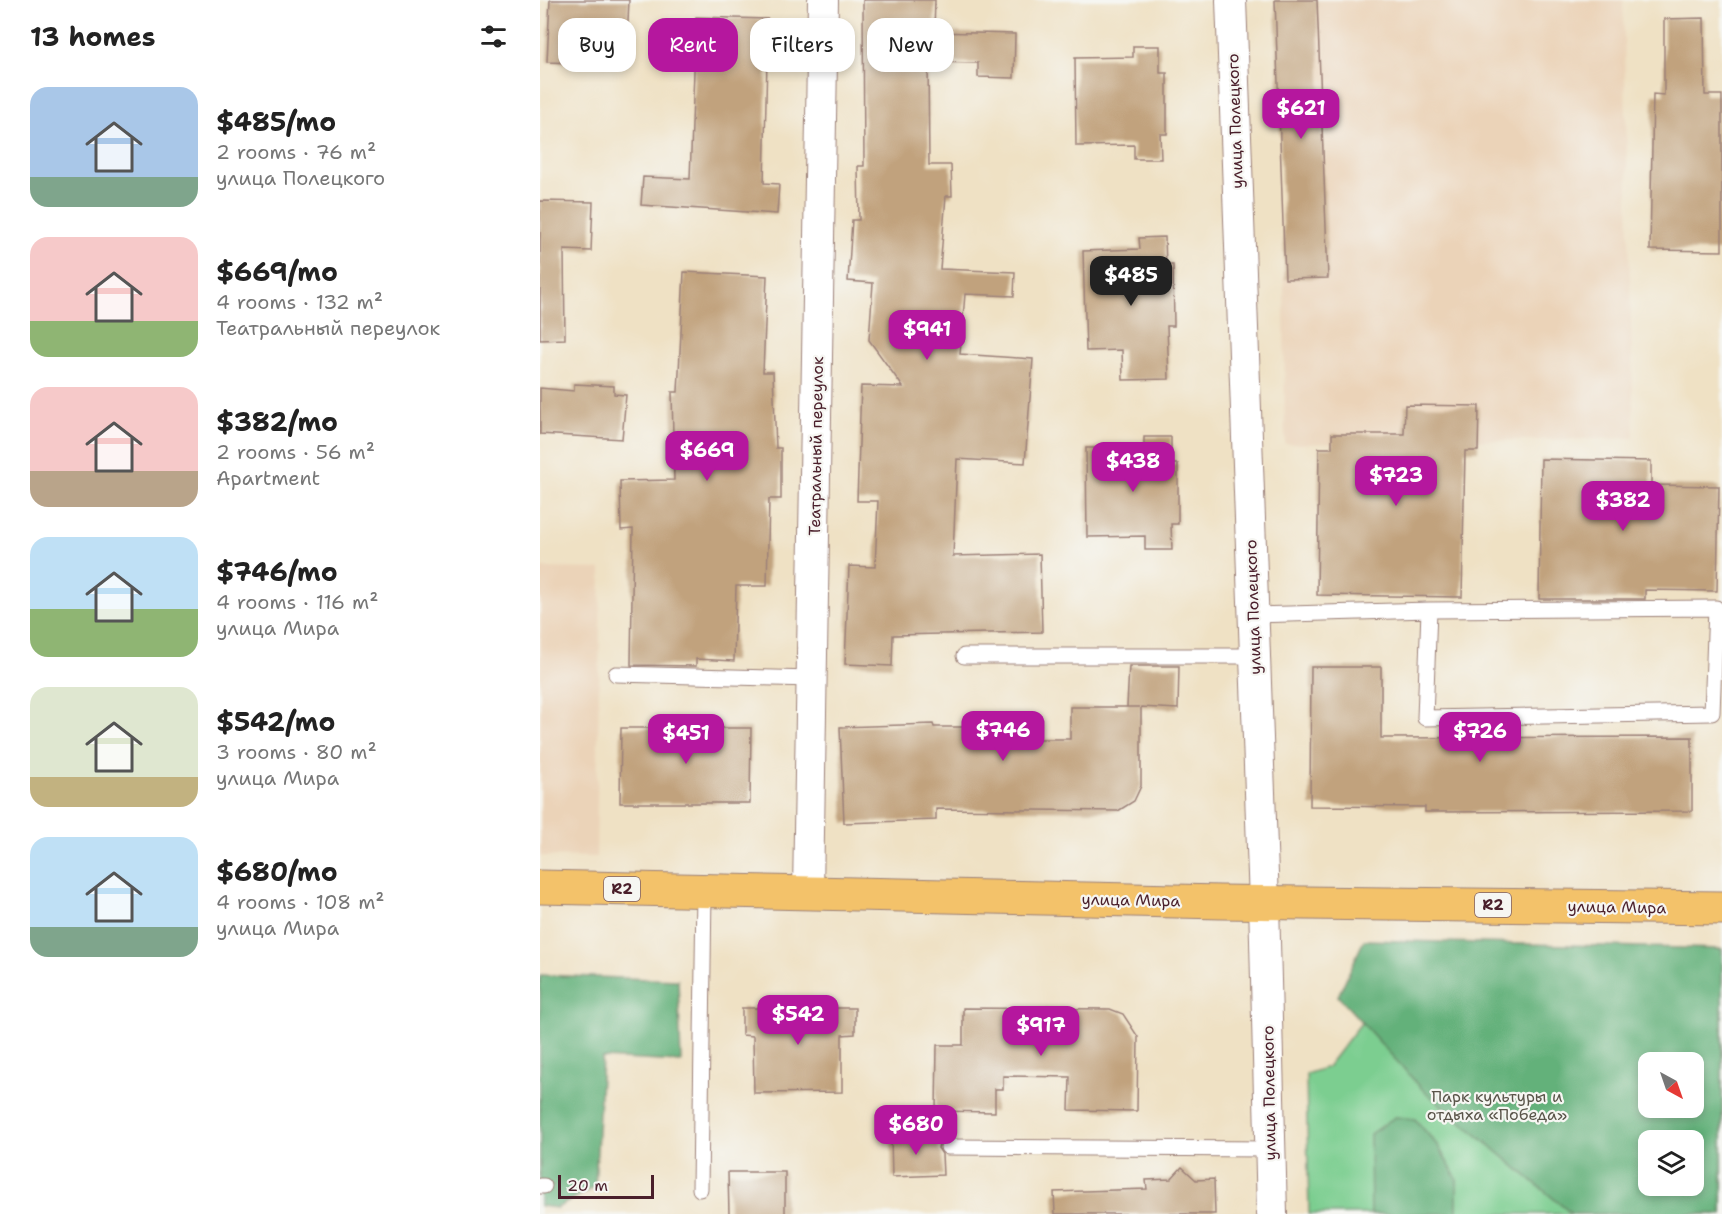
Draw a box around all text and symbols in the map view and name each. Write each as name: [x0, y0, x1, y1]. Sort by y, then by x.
chip: Buy: [558, 18, 636, 72]
chip: Rent: [648, 18, 738, 72]
chip: Filters: [750, 18, 855, 72]
chip: New: [867, 18, 954, 72]
text: 13 homes: [30, 19, 156, 54]
icon: filters: [477, 20, 510, 53]
street label: улица Полецкого: [1222, 53, 1248, 189]
pin: $621: [1265, 89, 1337, 140]
text: $621: [1276, 95, 1326, 121]
text: $485/mo: [216, 104, 336, 139]
icon: home: [78, 111, 150, 183]
text: 2 rooms · 76 m²: [216, 139, 376, 165]
text: улица Полецкого: [216, 165, 385, 191]
text: $669/mo: [216, 254, 338, 289]
pin: $485: [1095, 256, 1167, 307]
icon: home: [78, 261, 150, 333]
text: $485: [1104, 262, 1158, 288]
text: 4 rooms · 132 m²: [216, 289, 383, 315]
pin: $941: [891, 310, 963, 361]
text: Театральный переулок: [216, 315, 440, 341]
text: $941: [903, 316, 951, 342]
street label: Театральный переулок: [804, 356, 828, 536]
text: $382/mo: [216, 404, 338, 439]
icon: home: [78, 411, 150, 483]
pin: $669: [671, 431, 743, 482]
text: $669: [679, 437, 735, 463]
text: 2 rooms · 56 m²: [216, 439, 375, 465]
pin: $438: [1097, 442, 1169, 493]
text: $438: [1106, 448, 1160, 474]
pin: $723: [1360, 456, 1432, 507]
text: $723: [1369, 462, 1423, 488]
text: Apartment: [216, 465, 320, 491]
pin: $382: [1587, 481, 1659, 532]
text: $382: [1595, 487, 1651, 513]
street label: улица Полецкого: [1240, 539, 1266, 675]
text: $746/mo: [216, 554, 338, 589]
icon: home: [78, 561, 150, 633]
text: 4 rooms · 116 m²: [216, 589, 378, 615]
text: улица Мира: [216, 615, 339, 641]
text: $542/mo: [216, 704, 335, 739]
icon: home: [78, 711, 150, 783]
pin: $746: [967, 711, 1039, 762]
pin: $726: [1444, 712, 1516, 763]
pin: $451: [650, 714, 722, 765]
text: $746: [975, 717, 1031, 743]
text: $726: [1453, 718, 1507, 744]
text: $451: [662, 720, 710, 746]
text: 3 rooms · 80 m²: [216, 739, 377, 765]
text: улица Мира: [216, 765, 339, 791]
text: $680/mo: [216, 854, 338, 889]
icon: home: [78, 861, 150, 933]
road number: R2: [604, 877, 640, 901]
text: 4 rooms · 108 m²: [216, 889, 385, 915]
street label: улица Мира: [1082, 889, 1181, 911]
road number: R2: [1475, 893, 1511, 917]
street label: улица Мира: [1568, 896, 1667, 918]
text: улица Мира: [216, 915, 339, 941]
pin: $542: [762, 995, 834, 1046]
text: $542: [771, 1001, 825, 1027]
pin: $917: [1005, 1006, 1077, 1057]
text: $917: [1016, 1012, 1066, 1038]
street label: улица Полецкого: [1257, 1025, 1281, 1161]
north arrow: [1638, 1052, 1704, 1118]
map controls: [1638, 1052, 1704, 1196]
park label: Парк культуры и отдыха «Победа»: [1427, 1086, 1567, 1125]
pin: $680: [880, 1105, 952, 1156]
text: $680: [888, 1111, 944, 1137]
button: layers: [1638, 1130, 1704, 1196]
scale bar: [558, 1172, 654, 1200]
text: 20 m: [567, 1175, 608, 1196]

